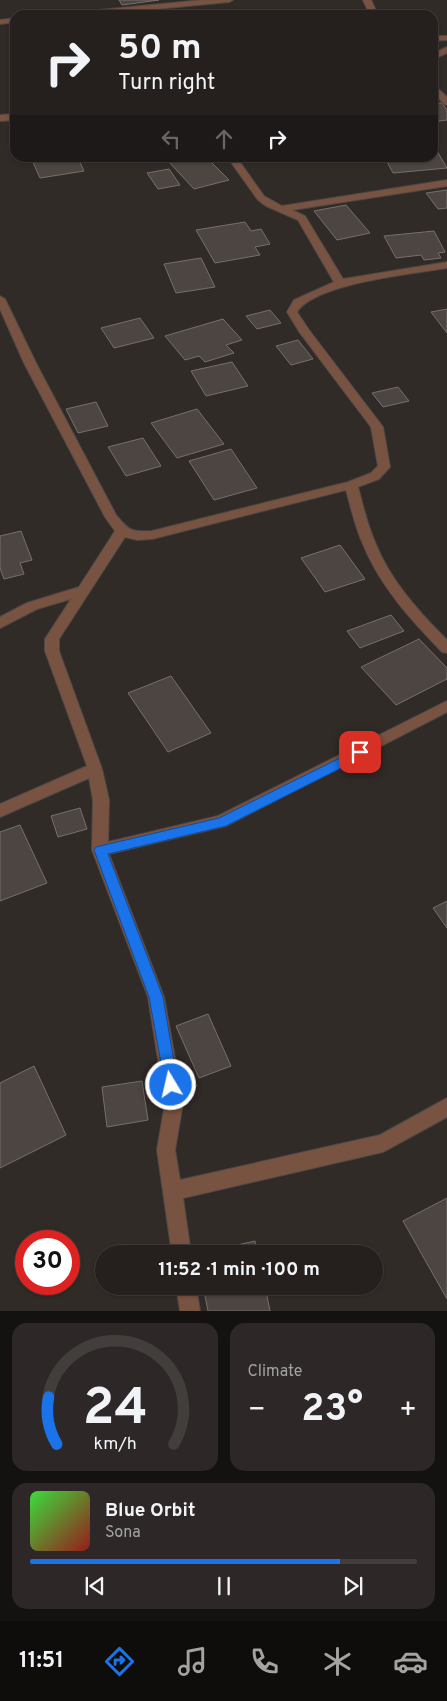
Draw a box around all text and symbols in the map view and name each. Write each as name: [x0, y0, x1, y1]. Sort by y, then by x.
text: 50 m: [118, 27, 202, 71]
icon: right: [35, 30, 100, 95]
text: Turn right: [118, 70, 215, 97]
icon: left: [157, 125, 185, 153]
icon: ahead: [210, 125, 238, 153]
icon: right: [263, 125, 291, 153]
pin: [339, 731, 381, 773]
icon: arrive: [346, 738, 374, 766]
position arrow: [144, 1058, 196, 1110]
speed limit sign: 30: [15, 1230, 80, 1295]
text: 11:52 · 1 min · 100 m: [158, 1258, 320, 1282]
text: Climate: [248, 1362, 302, 1382]
text: 24: [82, 1377, 147, 1443]
text: 23°: [301, 1386, 363, 1435]
text: −: [248, 1393, 266, 1429]
text: +: [399, 1393, 417, 1429]
text: km/h: [93, 1433, 136, 1456]
text: Blue Orbit: [105, 1499, 195, 1523]
text: Sona: [105, 1523, 141, 1543]
icon: previous: [81, 1572, 109, 1600]
icon: pause: [210, 1572, 238, 1600]
icon: next: [339, 1572, 367, 1600]
icon: directions: [102, 1644, 137, 1679]
icon: music: [175, 1644, 210, 1679]
icon: phone: [247, 1644, 282, 1679]
icon: climate: [320, 1644, 355, 1679]
icon: car: [393, 1644, 428, 1679]
text: 11:51: [19, 1648, 64, 1675]

